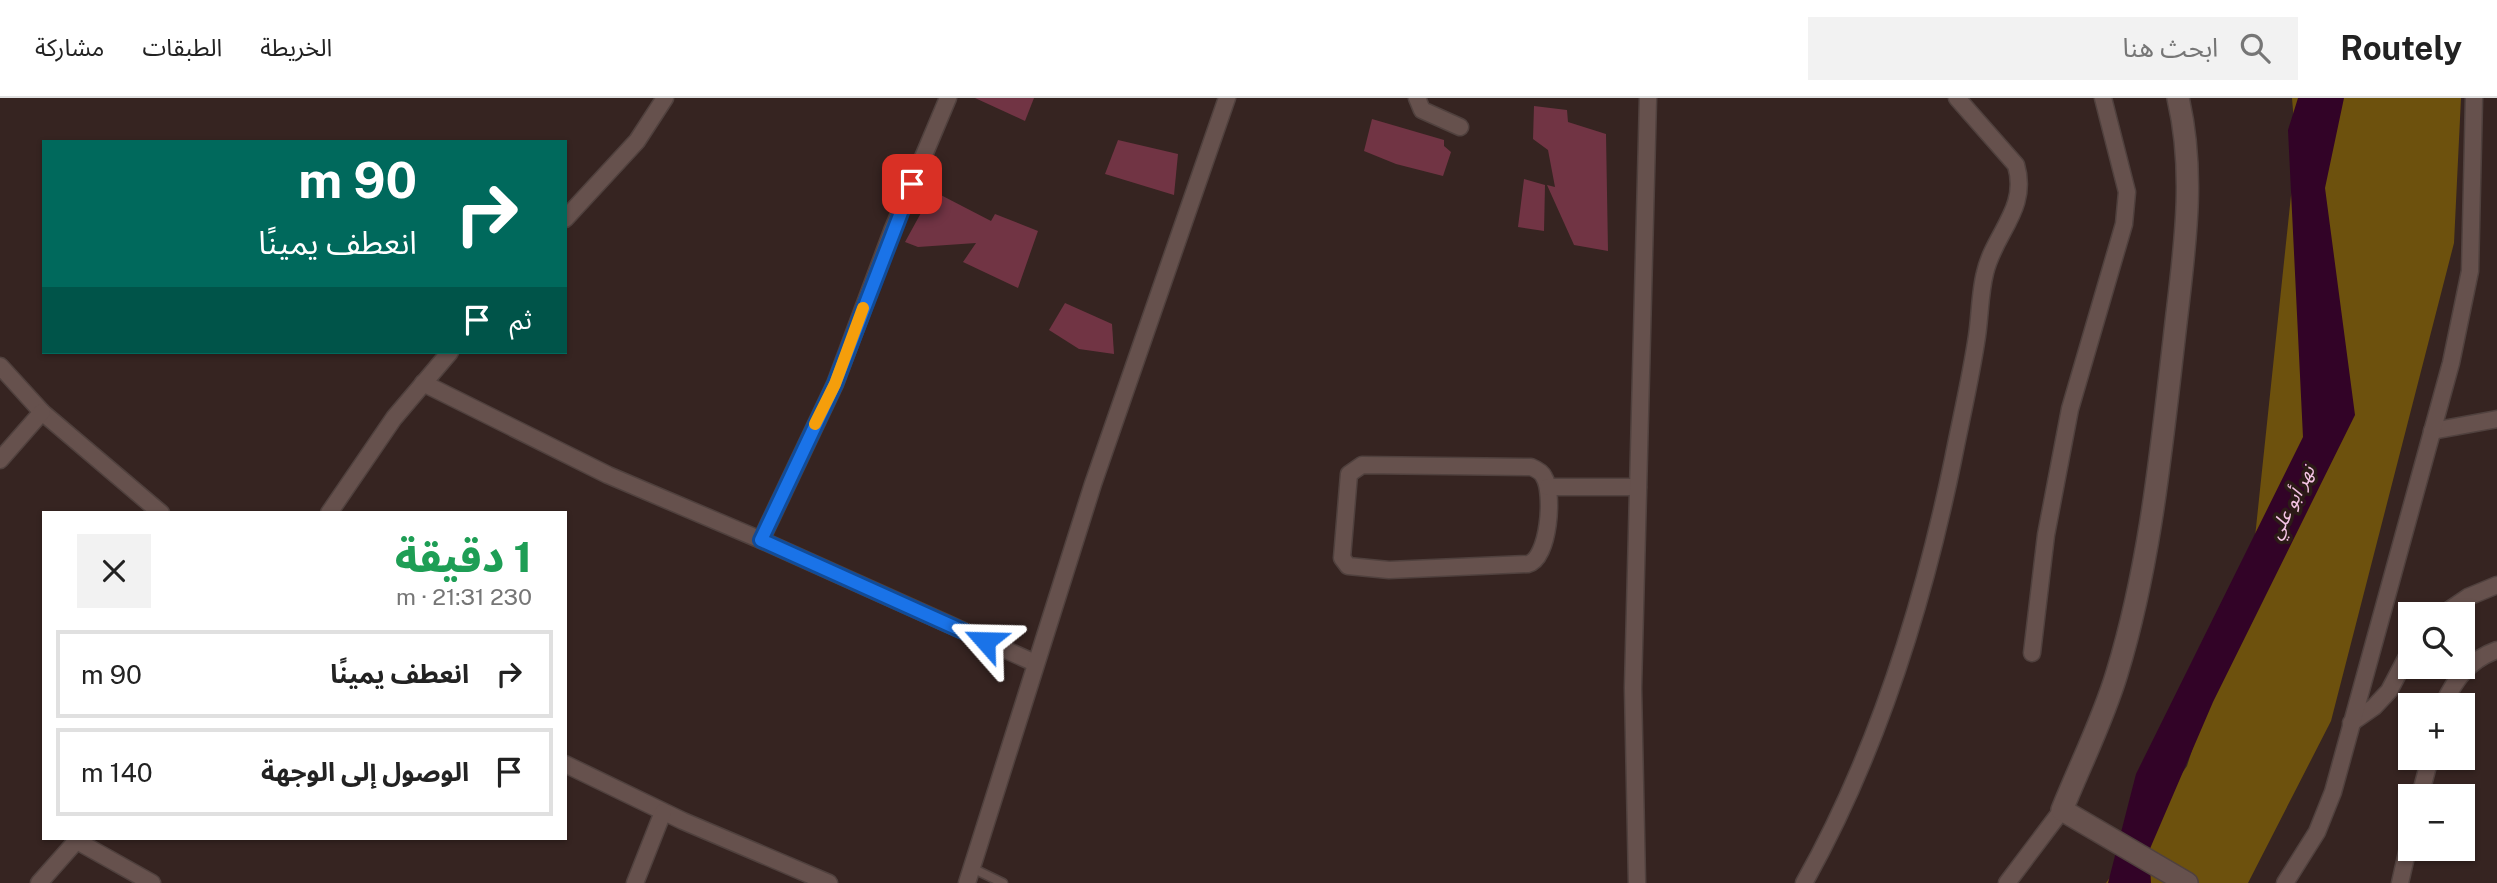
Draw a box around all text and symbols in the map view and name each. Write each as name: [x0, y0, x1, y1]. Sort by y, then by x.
search box: [1808, 17, 2298, 80]
icon: search: [2236, 29, 2274, 67]
text: Routely: [2340, 29, 2462, 67]
text: ابحث هنا: [2122, 32, 2218, 63]
text: مشاركة: [35, 33, 104, 61]
text: الطبقات: [142, 33, 222, 61]
text: الخريطة: [260, 33, 332, 61]
text: 90 m: [298, 151, 417, 209]
pin: [882, 154, 942, 214]
icon: arrive: [893, 165, 931, 203]
icon: right: [441, 168, 532, 259]
text: انعطف يمينًا: [258, 224, 417, 261]
icon: arrive: [458, 301, 496, 339]
text: ثم: [510, 304, 532, 335]
water label: نهر أبو علي: [2263, 460, 2324, 544]
text: 1 دقيقة: [395, 532, 532, 581]
button: close: [77, 534, 151, 608]
text: 230 m · 21:31: [396, 583, 532, 610]
map controls: [2398, 602, 2475, 861]
button: search: [2398, 602, 2475, 679]
position arrow: [948, 604, 1022, 678]
icon: right: [490, 655, 528, 693]
text: انعطف يمينًا: [330, 658, 469, 689]
text: 90 m: [81, 659, 142, 690]
button: +: [2398, 693, 2475, 770]
icon: arrive: [490, 753, 528, 791]
text: الوصول إلى الوجهة: [261, 756, 469, 787]
text: 140 m: [81, 757, 153, 788]
button: −: [2398, 784, 2475, 861]

